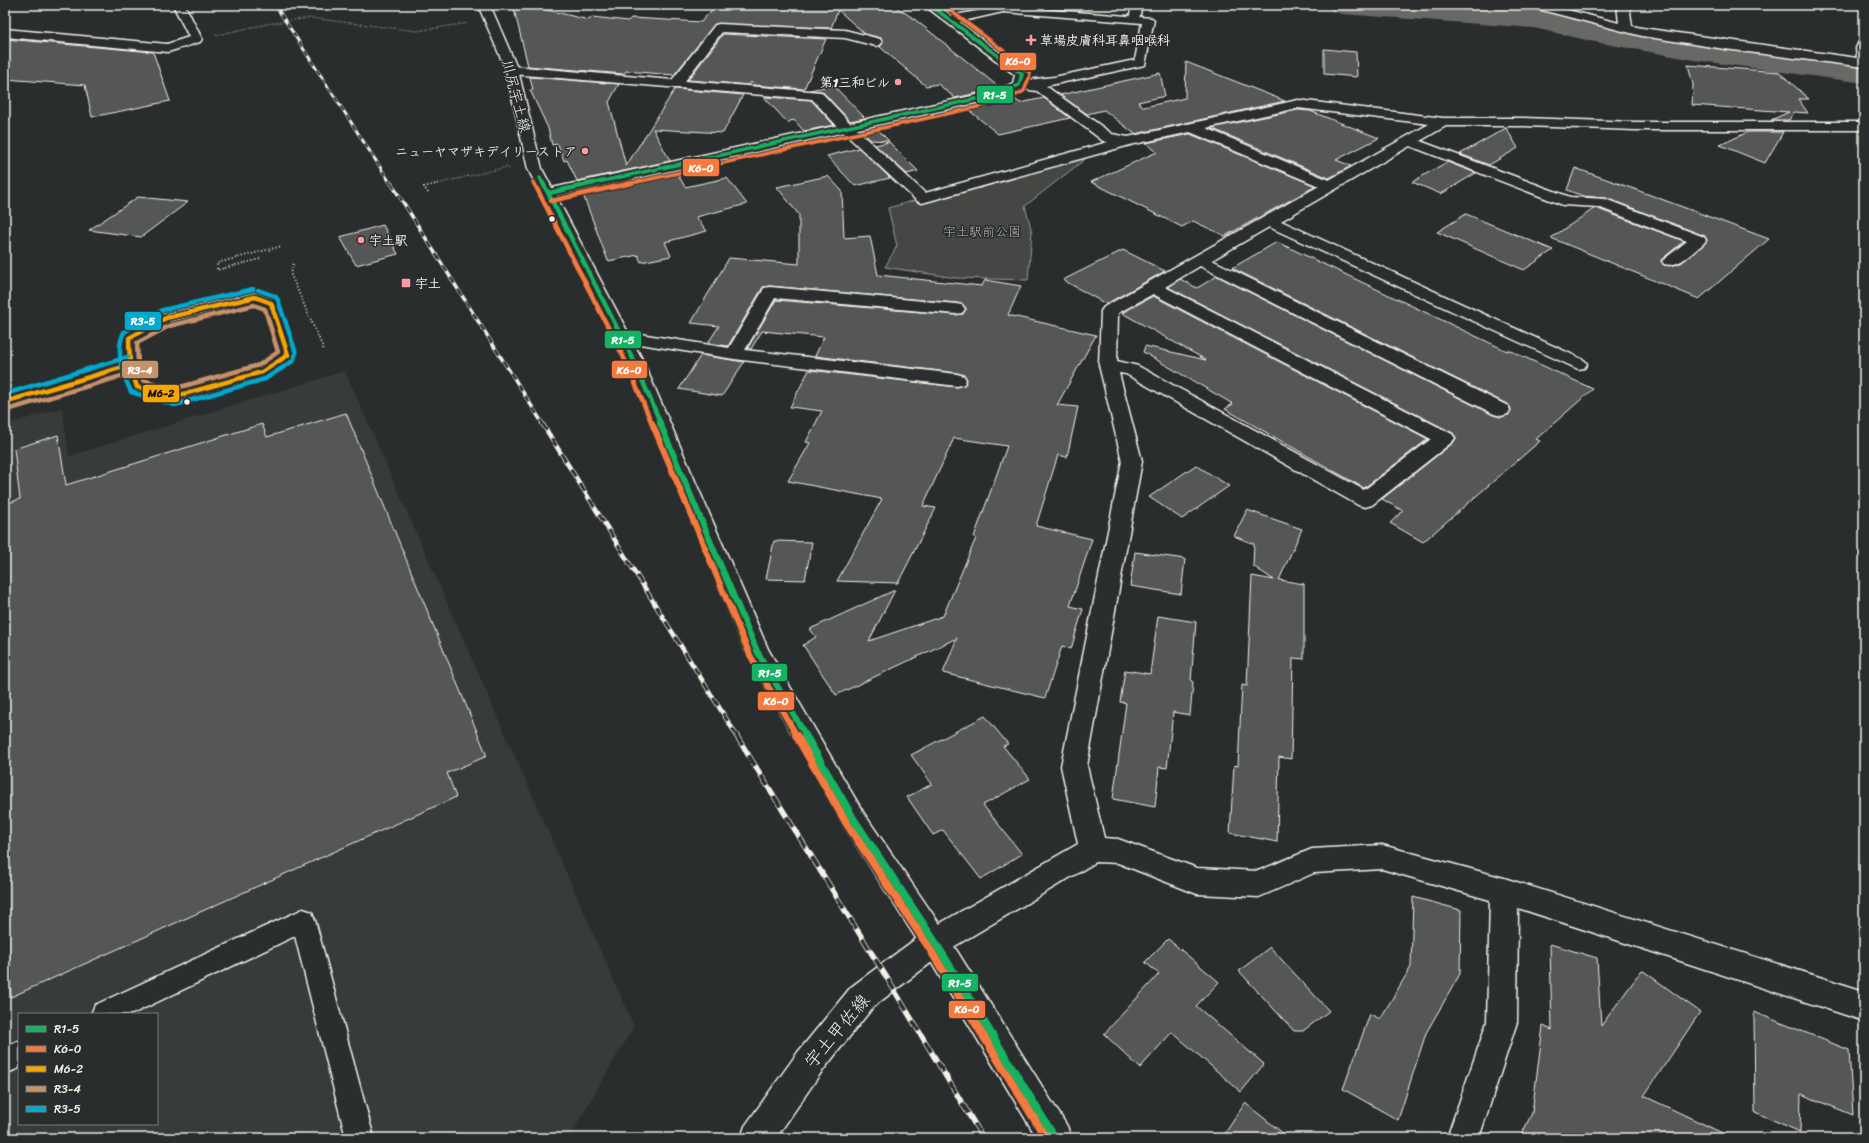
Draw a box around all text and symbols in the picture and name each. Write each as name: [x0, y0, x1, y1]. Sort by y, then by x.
place label: 草場皮膚科耳鼻咽喉科: [1040, 29, 1171, 52]
marker: 草場皮膚科耳鼻咽喉科: [1025, 34, 1037, 46]
line badge: K6-0: [999, 52, 1037, 71]
text: K6-0: [1005, 52, 1031, 71]
street label: 川尻宇土線: [494, 56, 538, 136]
place label: 第1三和ビル: [820, 71, 890, 94]
marker: 第1三和ビル: [893, 77, 903, 87]
line badge: R1-5: [976, 85, 1014, 104]
text: R1-5: [982, 86, 1007, 105]
place label: ニューヤマザキデイリーストア: [395, 140, 577, 163]
marker: ニューヤマザキデイリーストア: [580, 146, 590, 156]
line badge: K6-0: [682, 158, 720, 177]
text: K6-0: [688, 159, 714, 178]
unlabelled marker: [547, 214, 557, 224]
park label: 宇土駅前公園: [943, 220, 1021, 243]
place label: 宇土駅: [369, 229, 408, 252]
marker: 宇土駅: [356, 235, 366, 245]
place label: 宇土: [415, 272, 441, 295]
marker: 宇土: [400, 277, 412, 289]
line badge: R3-5: [124, 311, 162, 331]
text: R3-5: [130, 312, 156, 331]
line badge: R1-5: [604, 330, 642, 349]
text: R1-5: [610, 331, 635, 350]
line badge: R3-4: [121, 360, 159, 379]
line badge: K6-0: [611, 360, 648, 379]
text: R3-4: [127, 361, 152, 380]
text: K6-0: [616, 361, 642, 380]
line badge: M6-2: [142, 384, 180, 403]
text: M6-2: [147, 384, 175, 403]
unlabelled marker: [182, 397, 192, 407]
line badge: R1-5: [751, 663, 788, 682]
text: R1-5: [757, 664, 782, 683]
line badge: K6-0: [757, 691, 795, 711]
text: K6-0: [763, 692, 789, 711]
line badge: R1-5: [941, 973, 979, 992]
text: R1-5: [947, 974, 972, 993]
street label: 宇土甲佐線: [796, 986, 878, 1076]
line badge: K6-0: [948, 1000, 986, 1019]
text: K6-0: [954, 1000, 980, 1019]
legend: [18, 1013, 158, 1125]
text: R1-5: [54, 1018, 79, 1040]
text: K6-0: [54, 1038, 82, 1060]
text: M6-2: [54, 1058, 83, 1080]
text: R3-4: [54, 1078, 81, 1100]
text: R3-5: [54, 1098, 81, 1120]

